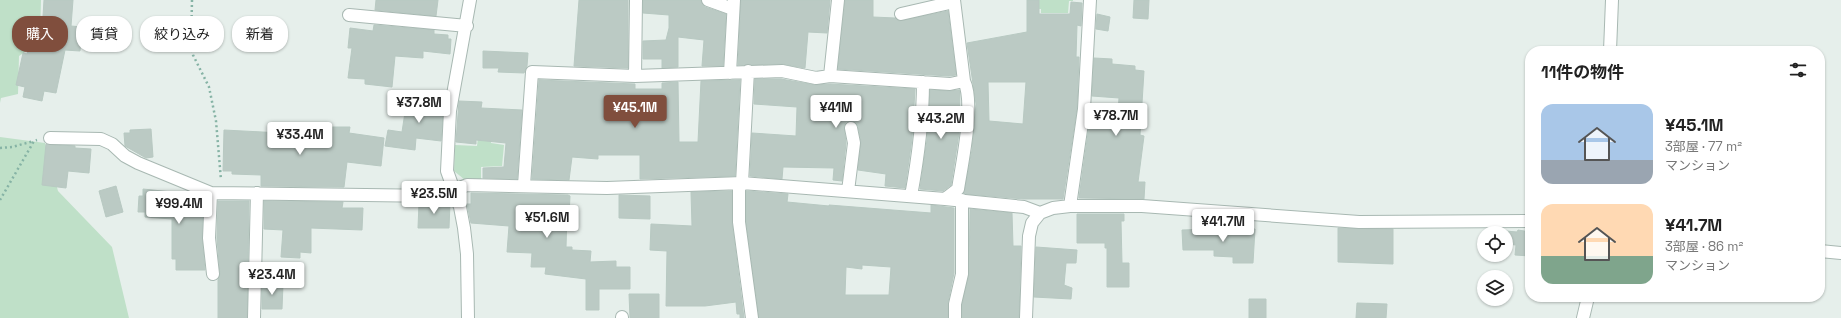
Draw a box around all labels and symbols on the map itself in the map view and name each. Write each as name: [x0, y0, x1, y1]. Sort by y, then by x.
pin: ¥37.8M: [386, 90, 452, 124]
pin: ¥45.1M: [602, 95, 668, 129]
pin: ¥41M: [812, 95, 860, 129]
pin: ¥78.7M: [1083, 103, 1149, 137]
pin: ¥43.2M: [908, 106, 974, 140]
pin: ¥33.4M: [267, 122, 333, 156]
pin: ¥23.5M: [401, 181, 467, 215]
pin: ¥99.4M: [146, 191, 212, 225]
pin: ¥51.6M: [514, 205, 580, 239]
pin: ¥41.7M: [1190, 209, 1256, 243]
pin: ¥23.4M: [239, 262, 305, 296]

